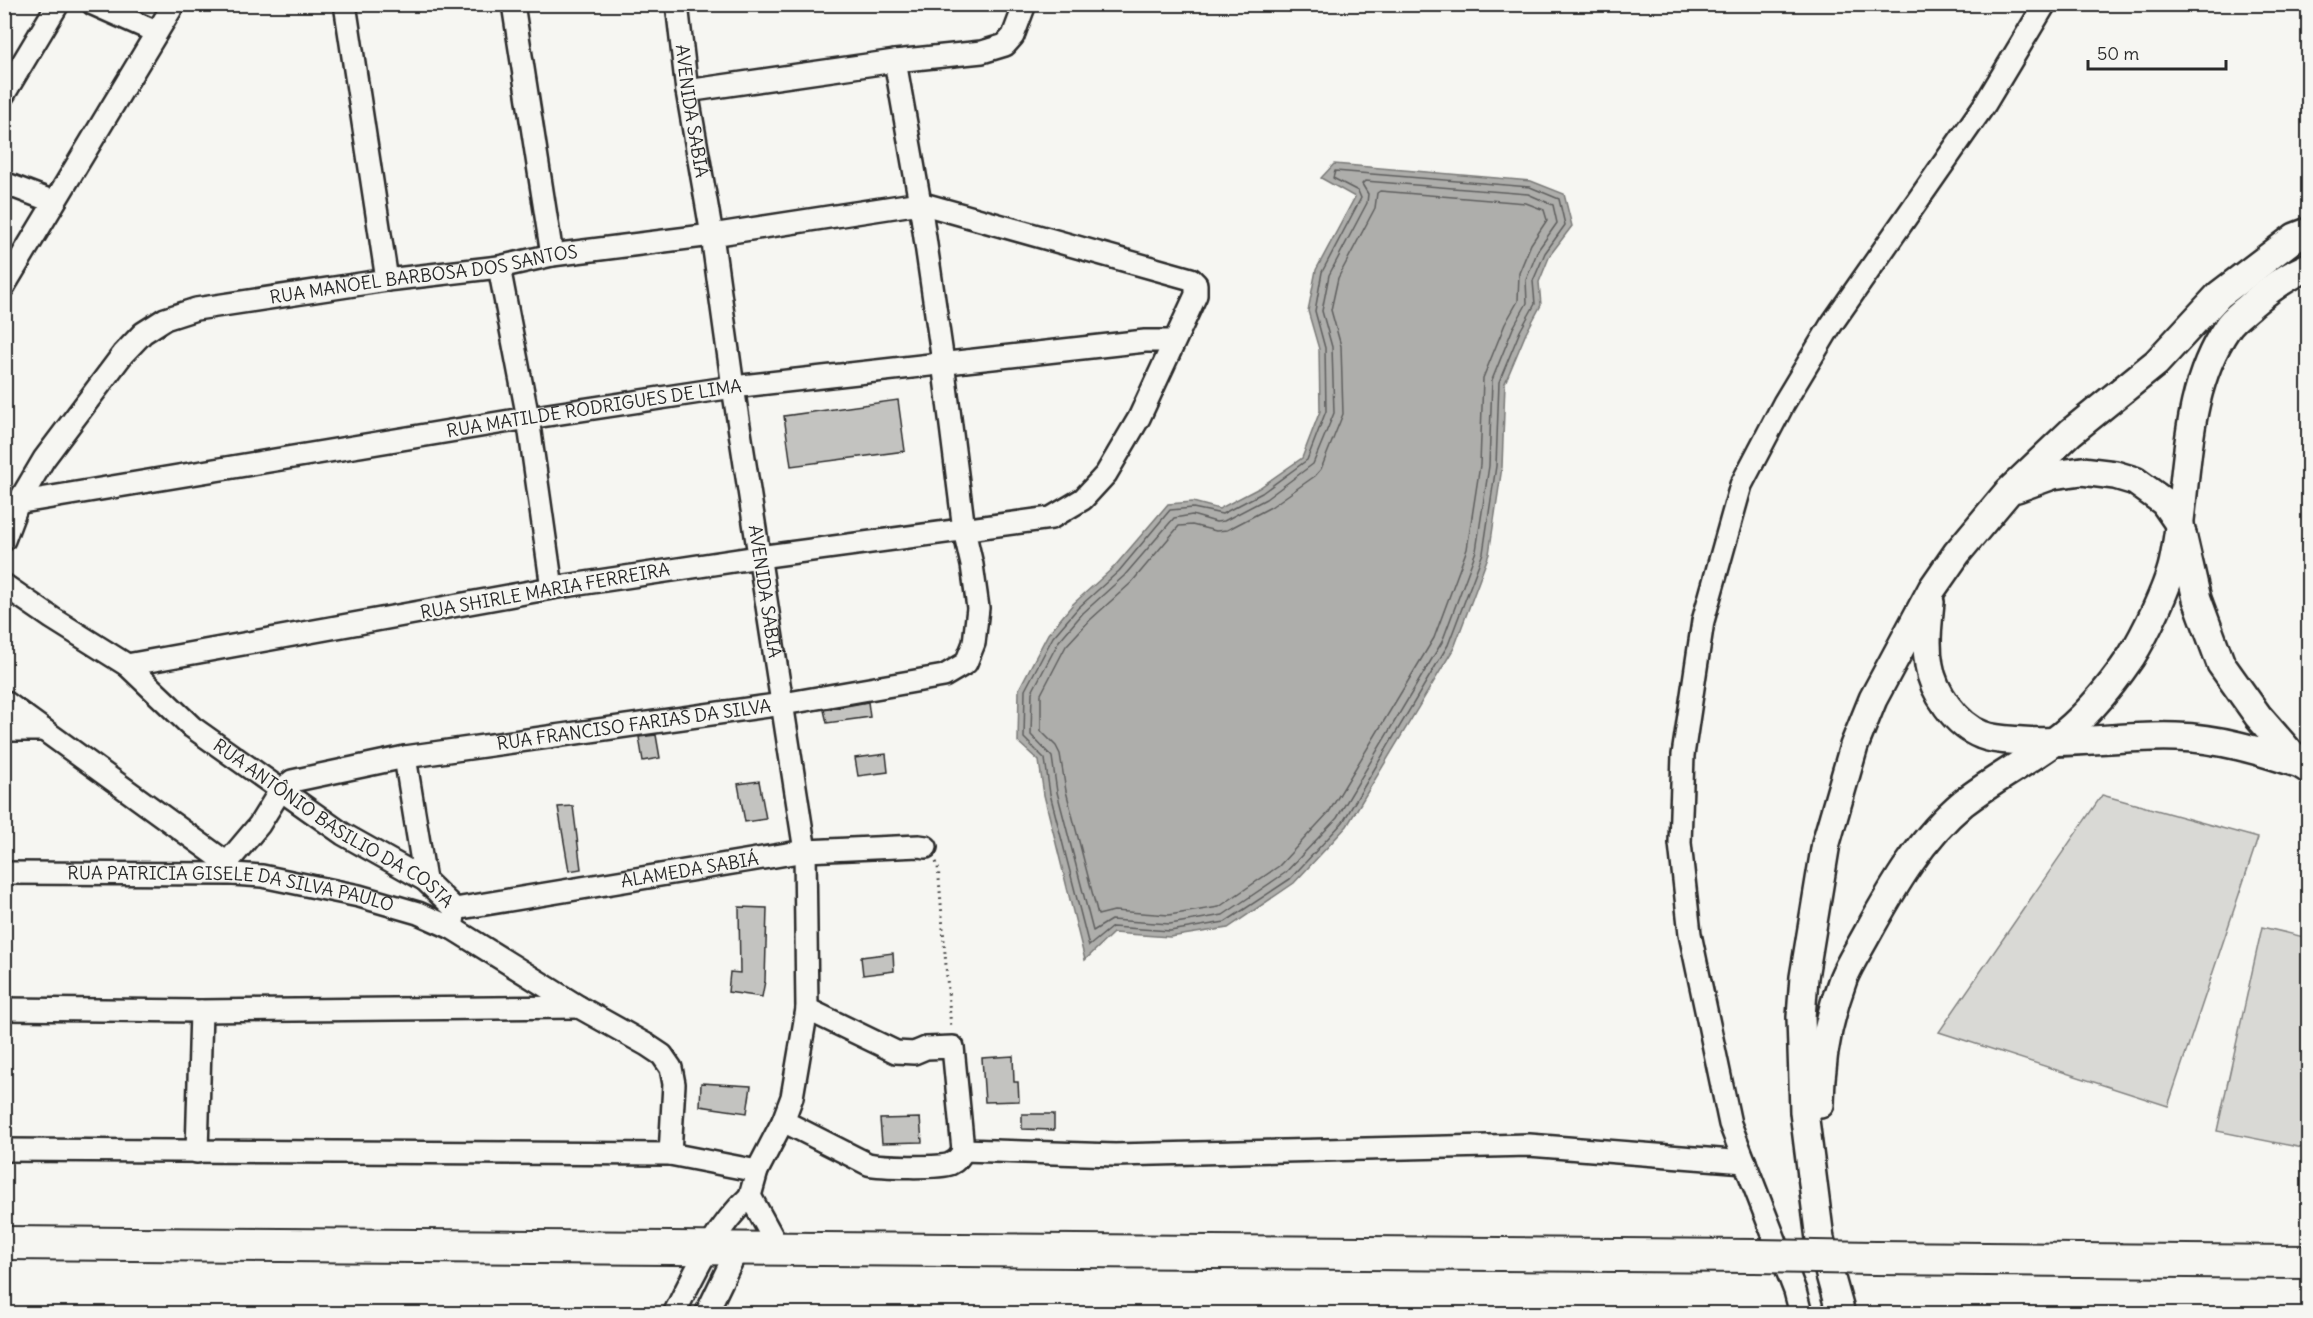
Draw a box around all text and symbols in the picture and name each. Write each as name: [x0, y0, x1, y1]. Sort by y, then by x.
scale bar: [2088, 33, 2226, 71]
text: 50 m: [2097, 42, 2139, 65]
street label: AVENIDA SABIÁ: [671, 43, 714, 179]
street label: RUA MANOEL BARBOSA DOS SANTOS: [268, 240, 579, 309]
street label: RUA MATILDE RODRIGUES DE LIMA: [445, 374, 743, 442]
street label: AVENIDA SABIÁ: [744, 523, 787, 659]
street label: RUA SHIRLE MARIA FERREIRA: [418, 557, 671, 624]
street label: RUA FRANCISO FARIAS DA SILVA: [495, 694, 772, 755]
street label: RUA ANTÔNIO BASILIO DA COSTA: [209, 734, 459, 912]
street label: ALAMEDA SABIÁ: [619, 847, 760, 892]
street label: RUA PATRICIA GISELE DA SILVA PAULO: [67, 861, 397, 916]

